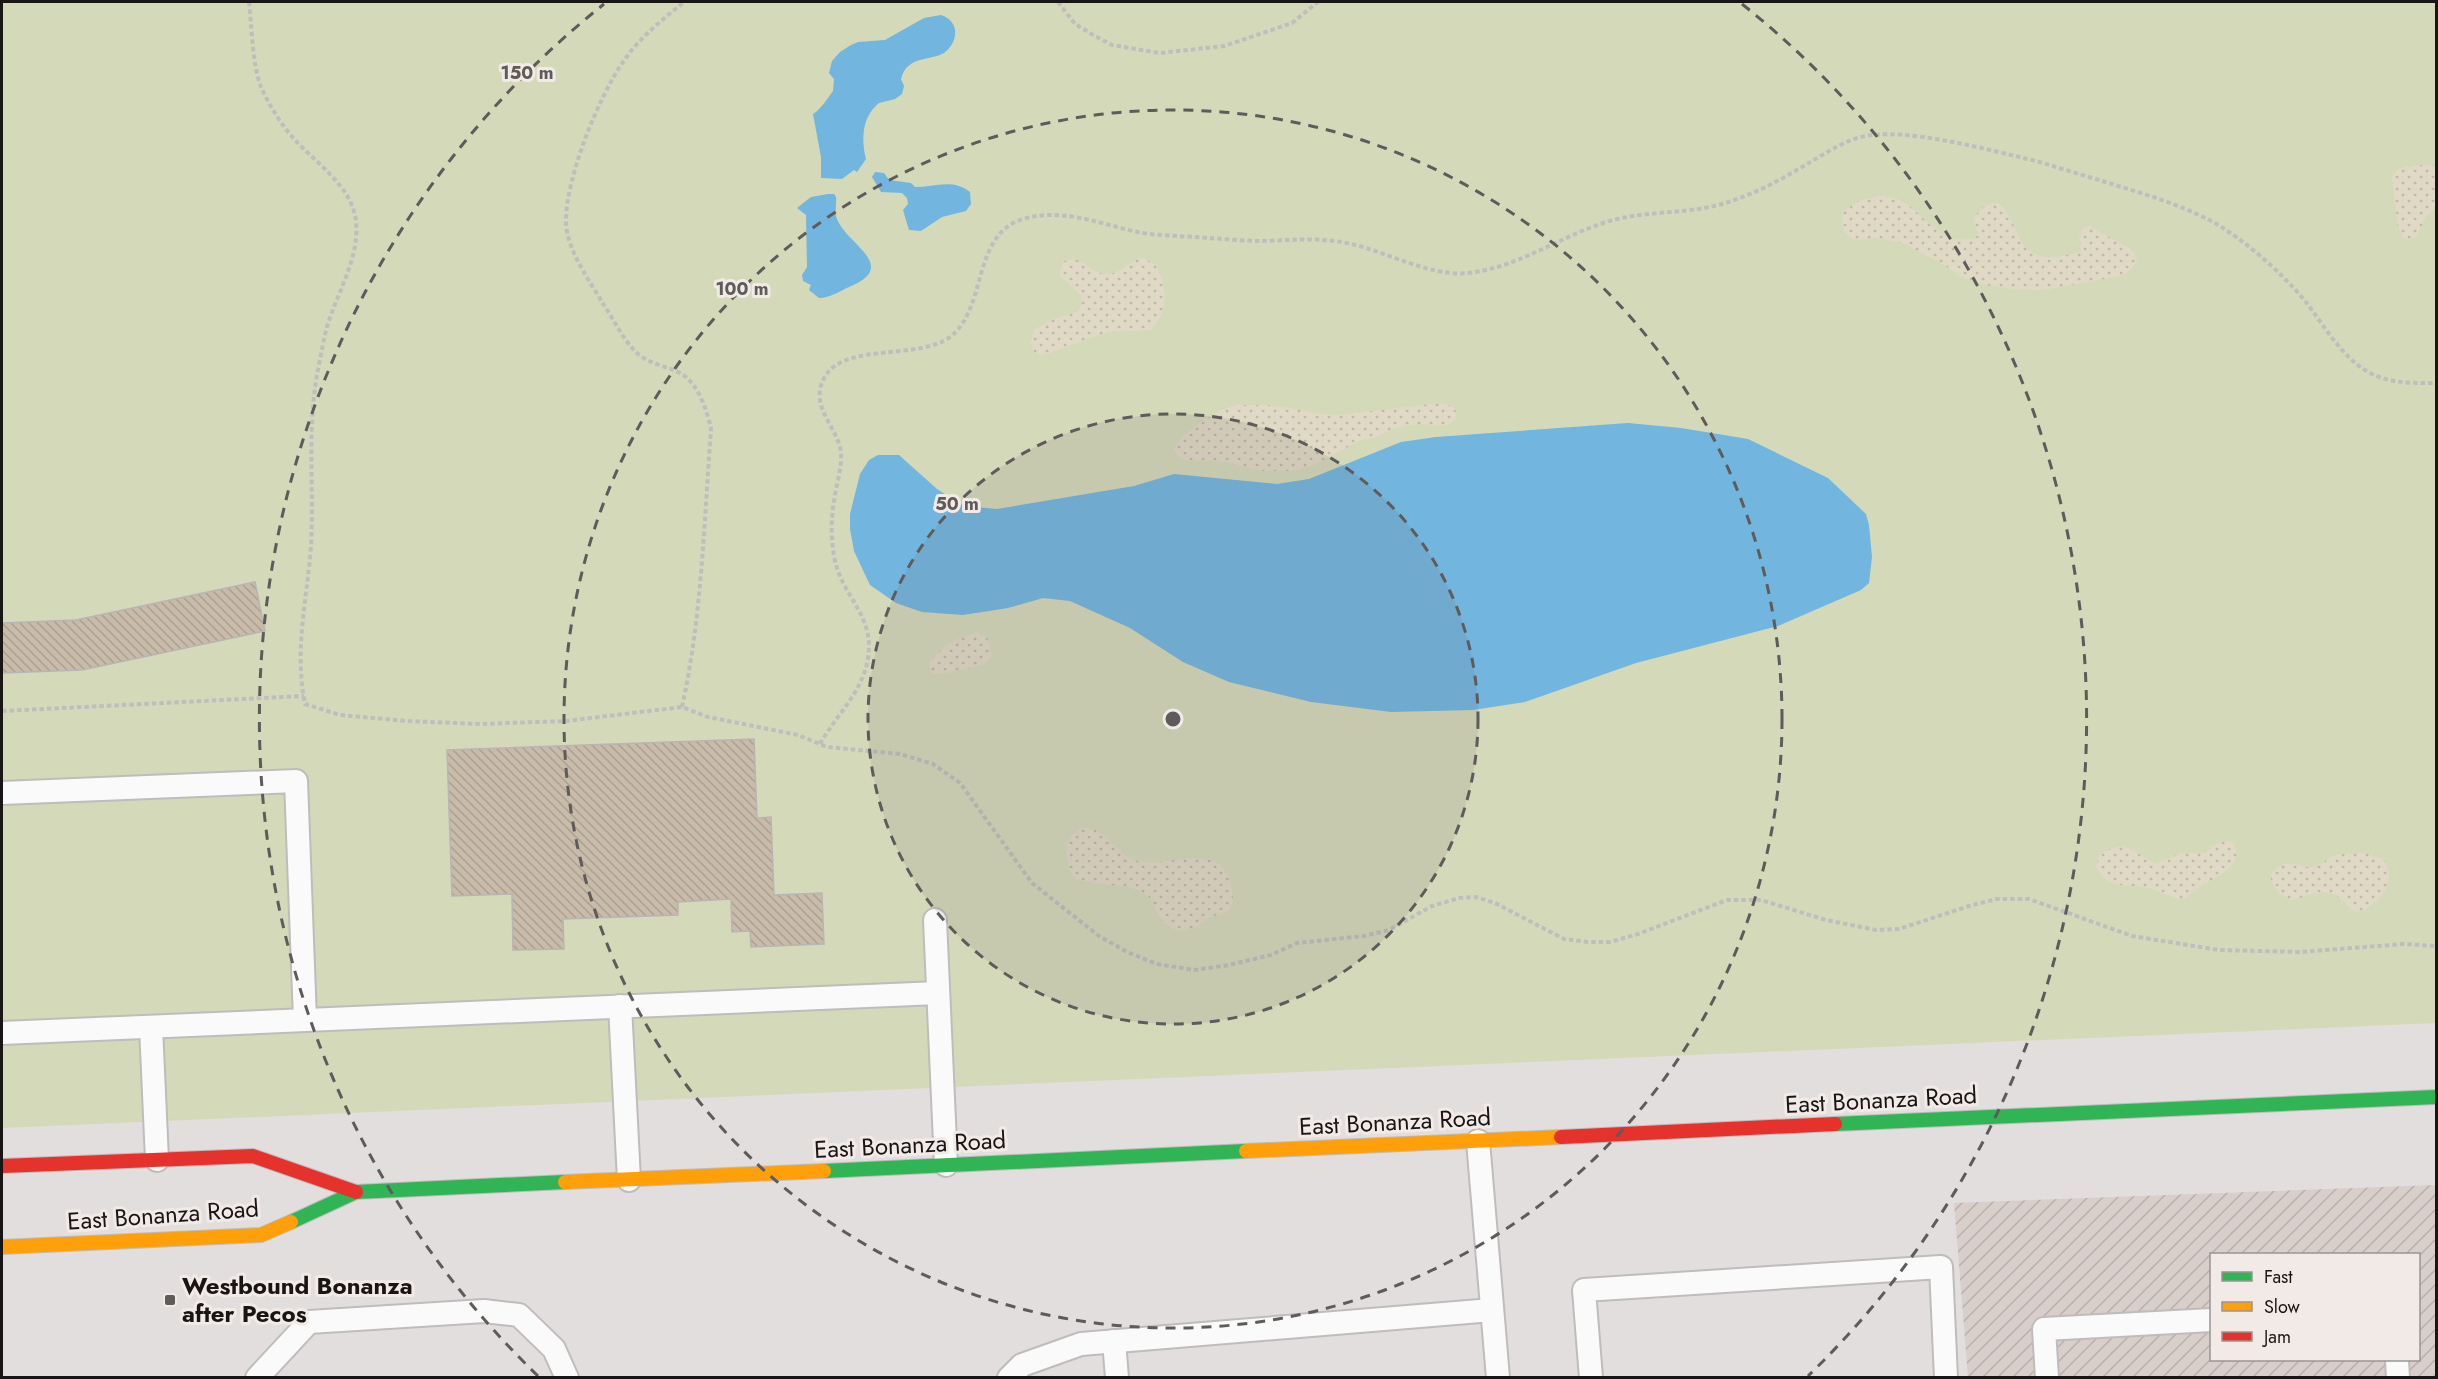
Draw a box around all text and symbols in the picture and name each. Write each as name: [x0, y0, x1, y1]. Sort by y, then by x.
text: 150 m: [501, 60, 553, 86]
text: 100 m: [715, 276, 769, 302]
text: 50 m: [935, 491, 979, 517]
centre of rings: [1163, 709, 1183, 729]
street label: East Bonanza Road: [1784, 1077, 1978, 1122]
street label: East Bonanza Road: [1298, 1099, 1492, 1144]
street label: East Bonanza Road: [813, 1122, 1007, 1167]
street label: East Bonanza Road: [66, 1190, 260, 1239]
legend: [2210, 1253, 2420, 1361]
text: Fast: [2264, 1264, 2293, 1290]
place label: Westbound Bonanza after Pecos: [182, 1268, 413, 1331]
marker: Westbound Bonanza after Pecos: [163, 1293, 177, 1307]
text: Slow: [2264, 1294, 2301, 1320]
text: Jam: [2262, 1324, 2291, 1350]

